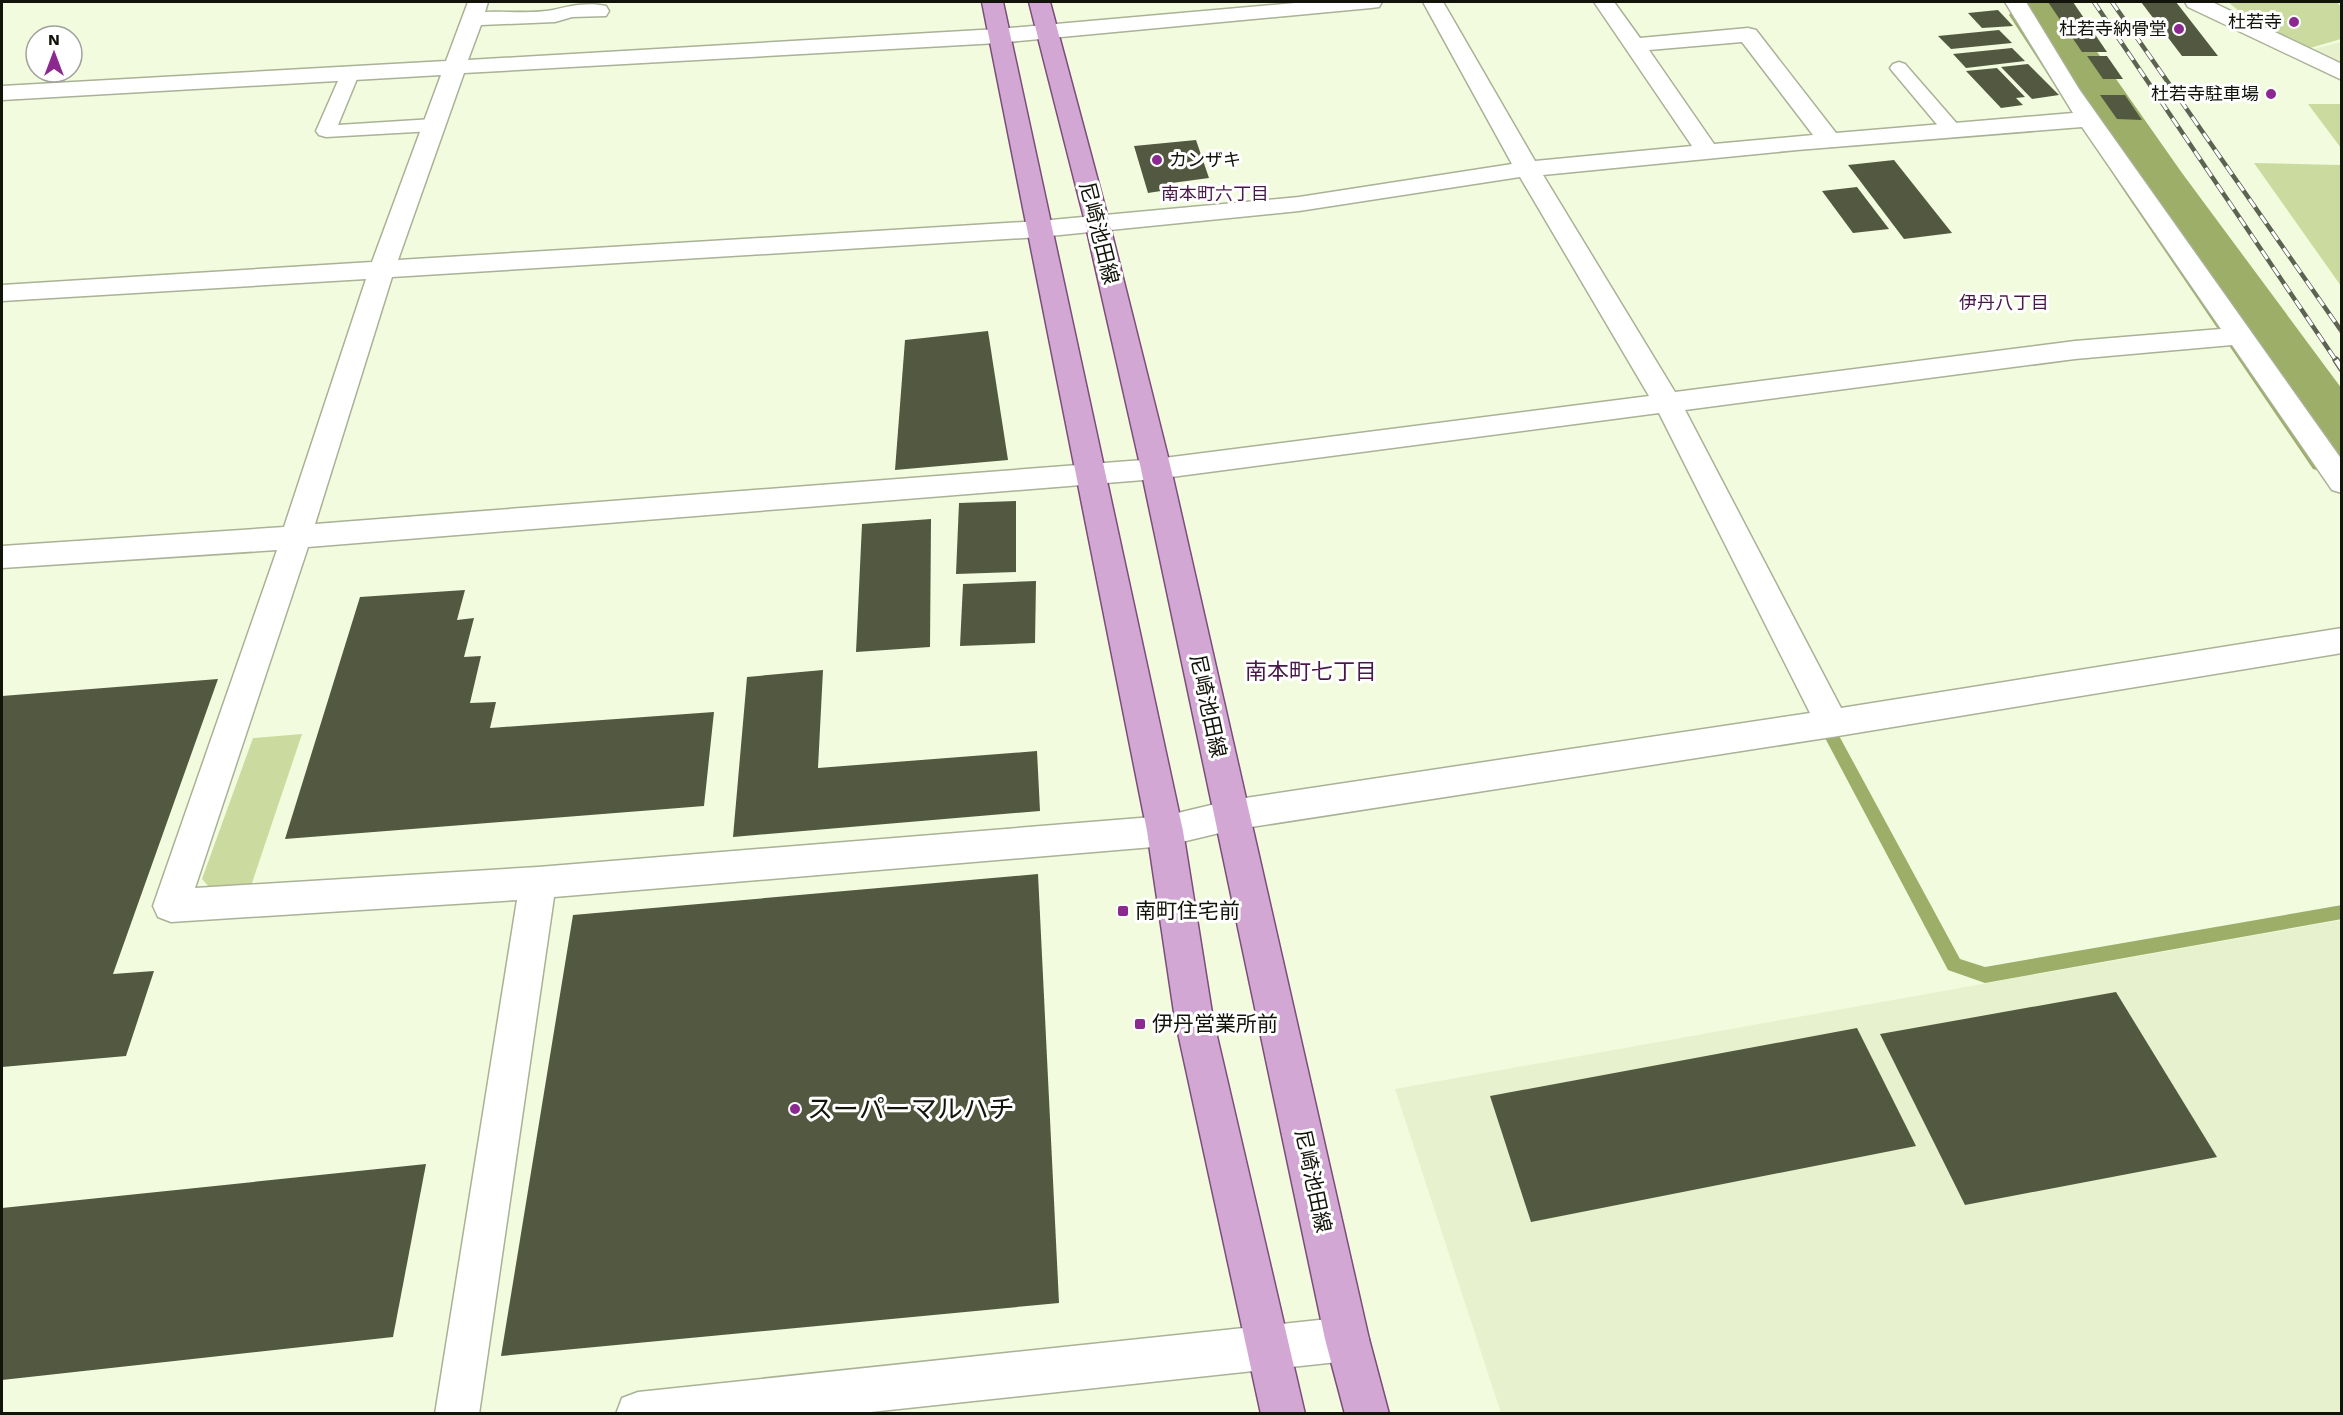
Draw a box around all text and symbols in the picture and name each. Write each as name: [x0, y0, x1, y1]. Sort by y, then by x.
place label: 杜若寺: [2228, 11, 2282, 32]
marker: 杜若寺: [2287, 15, 2301, 29]
place label: 杜若寺納骨堂: [2059, 18, 2167, 39]
marker: 杜若寺納骨堂: [2172, 22, 2186, 36]
north arrow: [24, 24, 84, 84]
text: N: [48, 30, 60, 49]
place label: 杜若寺駐車場: [2151, 83, 2259, 104]
marker: 杜若寺駐車場: [2264, 87, 2278, 101]
place label: カンザキ: [1169, 149, 1241, 170]
marker: カンザキ: [1150, 153, 1164, 167]
street label: 尼崎池田線: [1075, 179, 1124, 287]
district label: 南本町六丁目: [1161, 183, 1269, 204]
district label: 伊丹八丁目: [1959, 292, 2049, 313]
street label: 尼崎池田線: [1185, 652, 1232, 760]
district label: 南本町七丁目: [1245, 659, 1377, 684]
place label: 南町住宅前: [1135, 898, 1240, 923]
marker: 南町住宅前: [1116, 904, 1130, 918]
place label: 伊丹営業所前: [1152, 1011, 1278, 1036]
marker: 伊丹営業所前: [1133, 1017, 1147, 1031]
place label: スーパーマルハチ: [807, 1094, 1015, 1124]
marker: スーパーマルハチ: [788, 1102, 802, 1116]
street label: 尼崎池田線: [1290, 1127, 1337, 1235]

